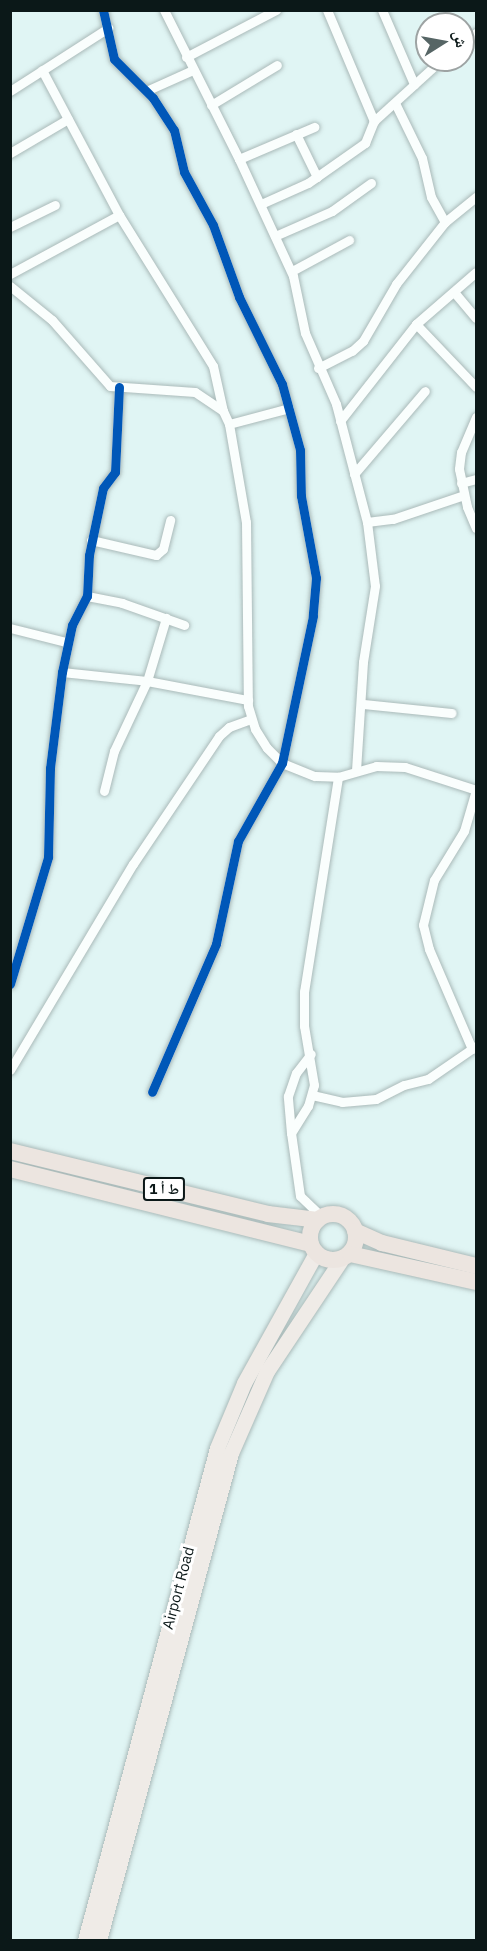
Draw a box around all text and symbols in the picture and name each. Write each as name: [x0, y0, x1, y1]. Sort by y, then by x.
north arrow: [415, 12, 475, 72]
text: ش: [449, 29, 472, 49]
road number: ط أ 1: [142, 1178, 186, 1200]
street label: Airport Road: [158, 1545, 198, 1631]

